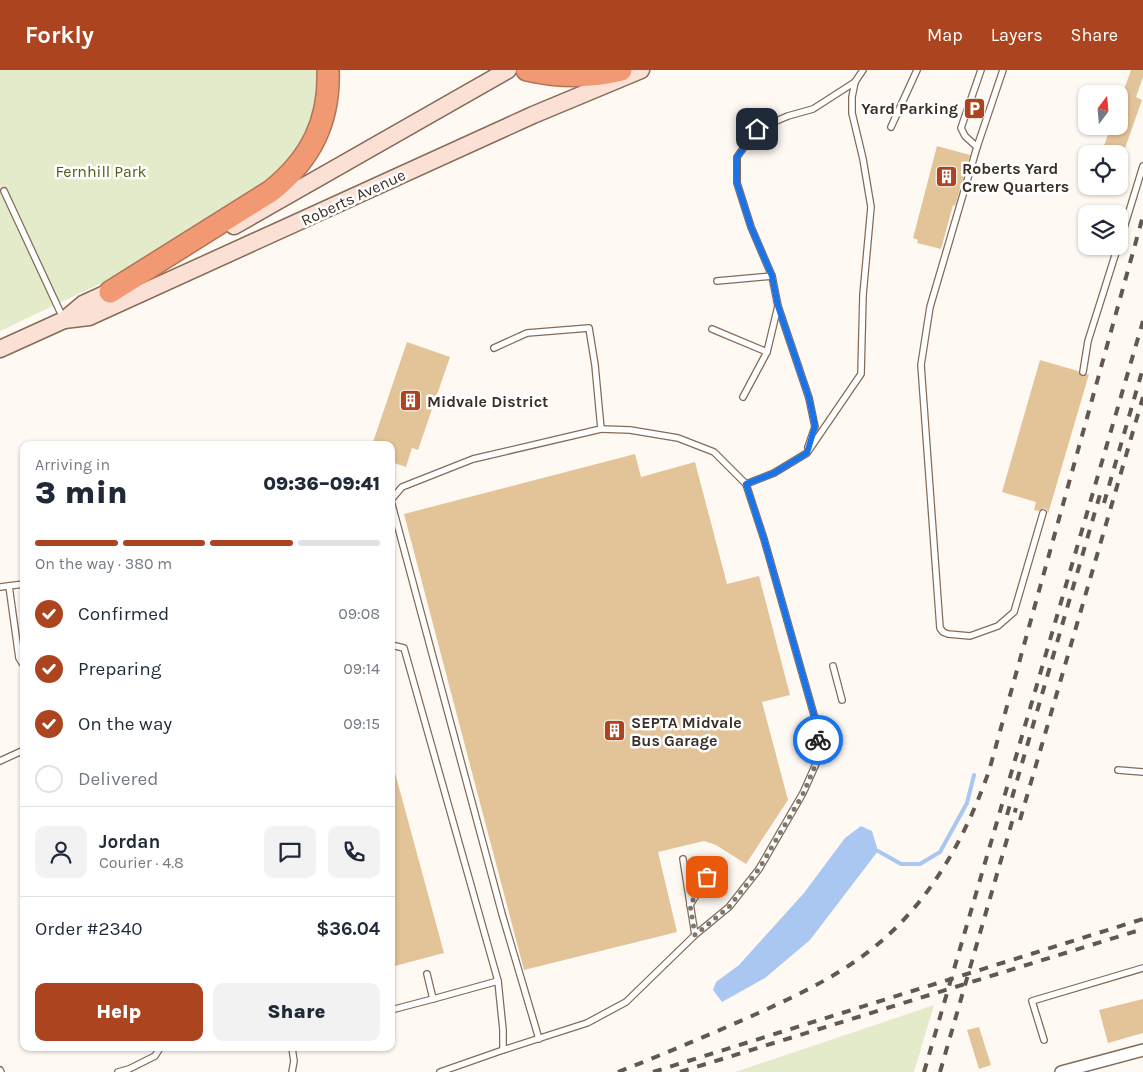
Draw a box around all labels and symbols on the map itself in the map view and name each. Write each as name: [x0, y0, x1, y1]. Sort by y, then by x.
north arrow: [1078, 85, 1128, 135]
parking icon: Yard Parking: [962, 96, 986, 120]
place label: Yard Parking: [861, 99, 958, 118]
pin: [736, 108, 778, 150]
place label: Roberts Yard Crew Quarters: [962, 159, 1069, 196]
park label: Fernhill Park: [55, 162, 147, 181]
street label: Roberts Avenue: [298, 165, 408, 230]
building icon: Roberts Yard Crew Quarters: [934, 165, 958, 189]
building icon: Midvale District: [399, 389, 423, 413]
place label: Midvale District: [427, 392, 548, 411]
place label: SEPTA Midvale Bus Garage: [631, 713, 742, 750]
courier: [793, 715, 843, 765]
building icon: SEPTA Midvale Bus Garage: [603, 719, 627, 743]
pin: [686, 856, 728, 898]

